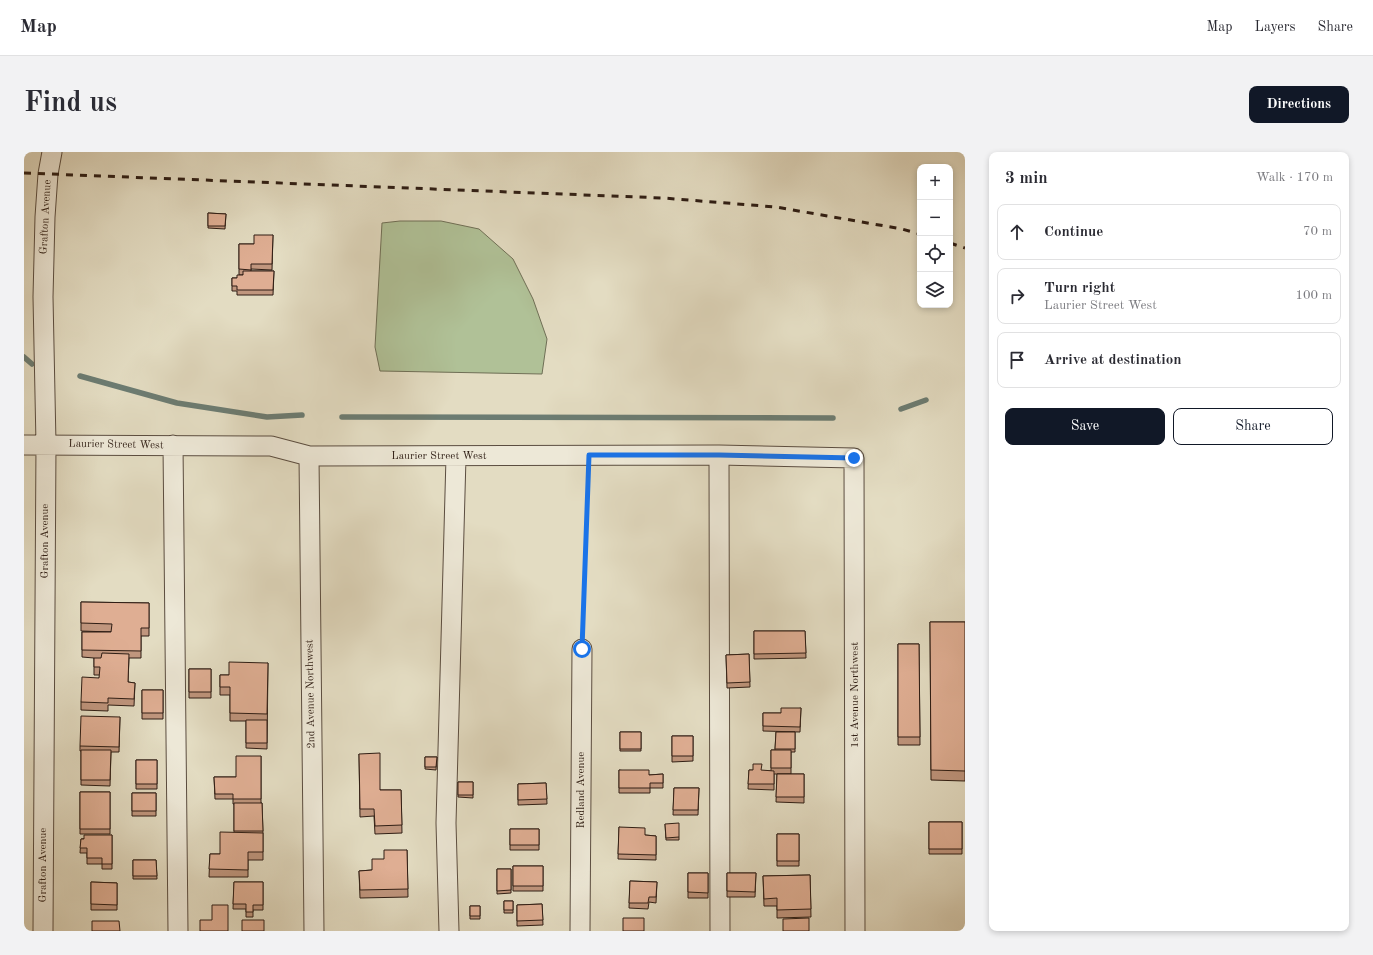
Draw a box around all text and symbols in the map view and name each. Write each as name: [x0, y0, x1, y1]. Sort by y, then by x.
text: Map: [20, 18, 57, 37]
text: Map: [1207, 20, 1233, 34]
text: Layers: [1255, 20, 1296, 34]
text: Share: [1318, 20, 1353, 34]
button: Directions: [1249, 86, 1349, 123]
text: Find us: [24, 90, 117, 118]
map controls: [917, 164, 953, 308]
button: +: [917, 164, 953, 200]
text: 3 min: [1005, 170, 1048, 187]
text: Walk · 170 m: [1256, 171, 1333, 184]
street label: Grafton Avenue: [39, 179, 53, 255]
button: −: [917, 200, 953, 236]
icon: ahead: [1006, 221, 1028, 243]
text: Continue: [1044, 225, 1103, 240]
text: 70 m: [1303, 225, 1332, 238]
button: locate: [917, 236, 953, 272]
button: layers: [917, 272, 953, 308]
text: Turn right: [1044, 281, 1115, 296]
icon: right: [1006, 285, 1028, 307]
text: 100 m: [1295, 289, 1332, 302]
text: Laurier Street West: [1044, 299, 1157, 312]
icon: arrive: [1006, 349, 1028, 371]
text: Arrive at destination: [1044, 353, 1182, 368]
button: Save: [1005, 408, 1165, 445]
button: Share: [1173, 408, 1333, 445]
street label: Laurier Street West: [68, 439, 164, 451]
route end: [845, 449, 863, 467]
street label: Laurier Street West: [391, 451, 487, 462]
street label: Grafton Avenue: [40, 504, 51, 578]
street label: 2nd Avenue Northwest: [305, 639, 317, 749]
route start: [573, 640, 591, 658]
street label: 1st Avenue Northwest: [850, 642, 861, 748]
street label: Redland Avenue: [576, 752, 587, 828]
street label: Grafton Avenue: [38, 828, 49, 902]

